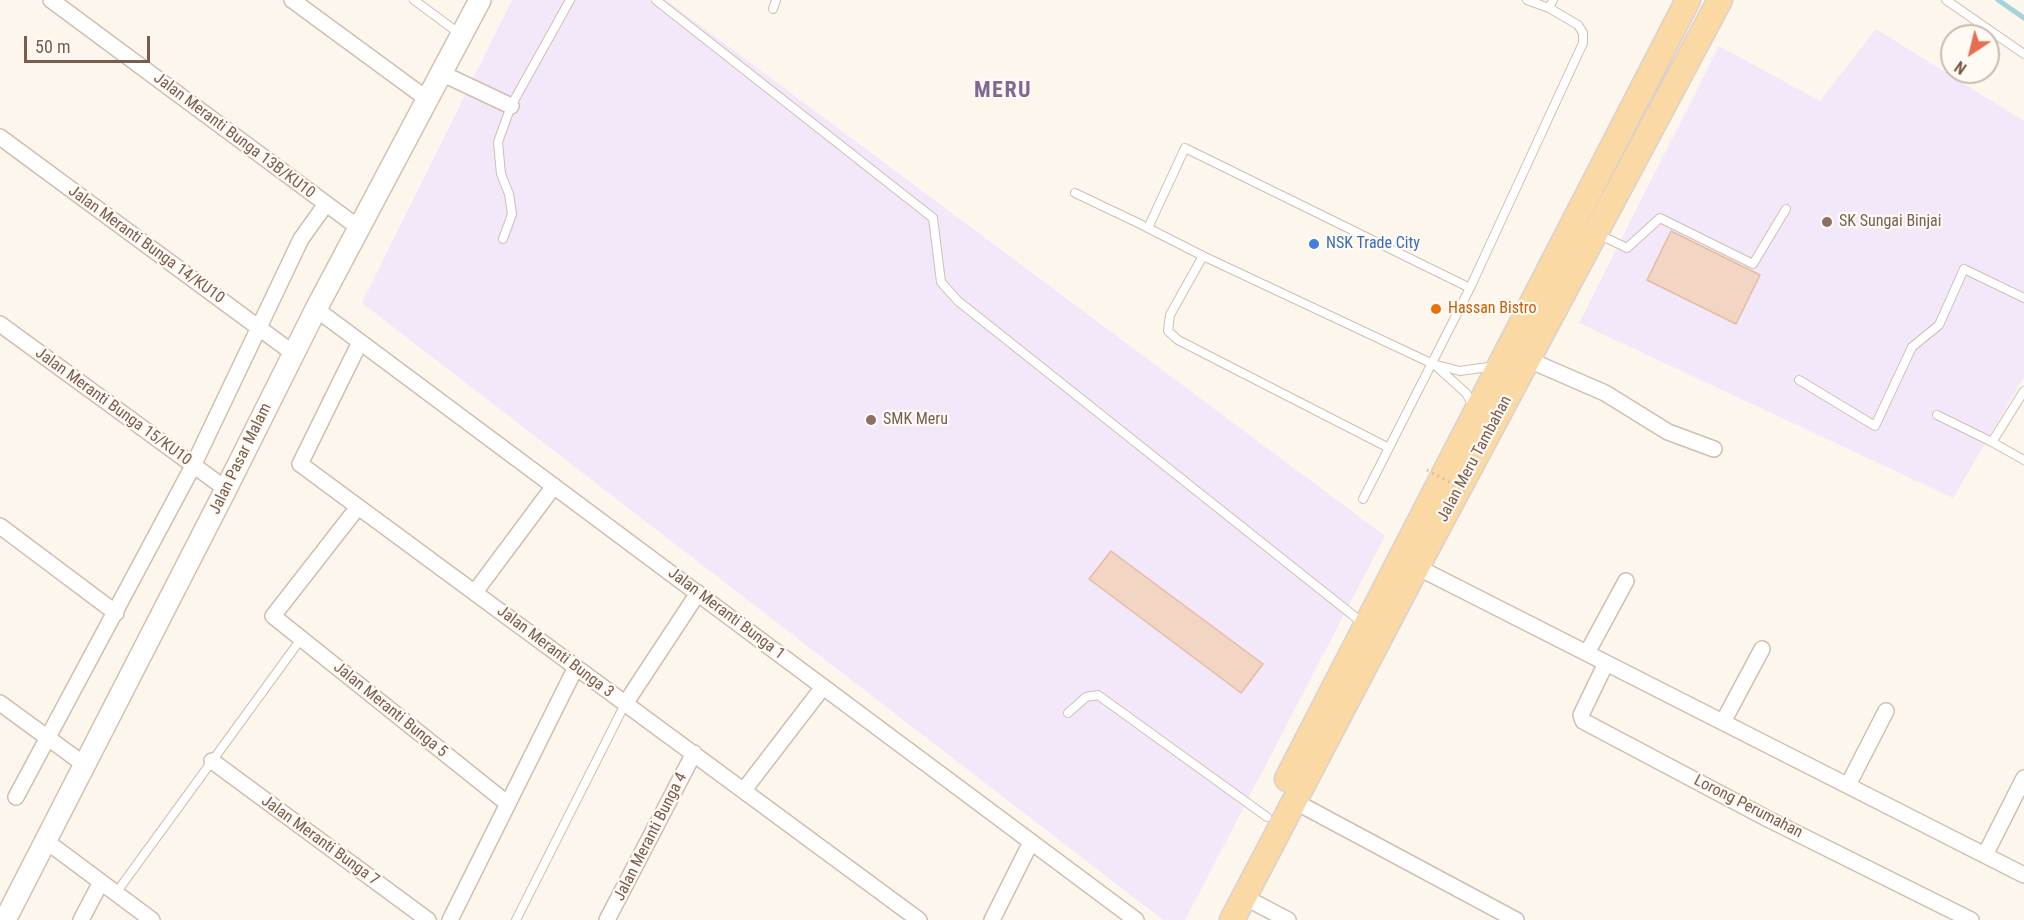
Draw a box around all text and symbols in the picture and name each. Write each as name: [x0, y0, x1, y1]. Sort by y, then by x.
scale bar: [27, 24, 153, 62]
north arrow: [1940, 24, 2000, 84]
text: 50 m: [35, 36, 70, 57]
text: N: [1951, 57, 1970, 78]
street label: Jalan Meranti Bunga 13B/KU10: [149, 69, 319, 203]
district label: MERU: [974, 78, 1032, 104]
street label: Jalan Meranti Bunga 14/KU10: [64, 182, 228, 308]
place label: SK Sungai Binjai: [1839, 212, 1941, 232]
marker: SK Sungai Binjai: [1820, 215, 1834, 229]
place label: NSK Trade City: [1326, 234, 1420, 254]
marker: NSK Trade City: [1307, 237, 1321, 251]
place label: Hassan Bistro: [1448, 299, 1536, 319]
marker: Hassan Bistro: [1429, 302, 1443, 316]
street label: Jalan Meranti Bunga 15/KU10: [31, 344, 195, 470]
street label: Jalan Meru Tambahan: [1434, 393, 1516, 525]
street label: Jalan Pasar Malam: [206, 400, 276, 518]
place label: SMK Meru: [883, 410, 948, 430]
marker: SMK Meru: [864, 413, 878, 427]
street label: Jalan Meranti Bunga 1: [664, 564, 788, 664]
street label: Jalan Meranti Bunga 3: [493, 602, 617, 702]
street label: Jalan Meranti Bunga 5: [329, 658, 451, 762]
street label: Jalan Meranti Bunga 4: [610, 770, 692, 904]
street label: Lorong Perumahan: [1690, 771, 1806, 843]
street label: Jalan Meranti Bunga 7: [257, 792, 383, 890]

